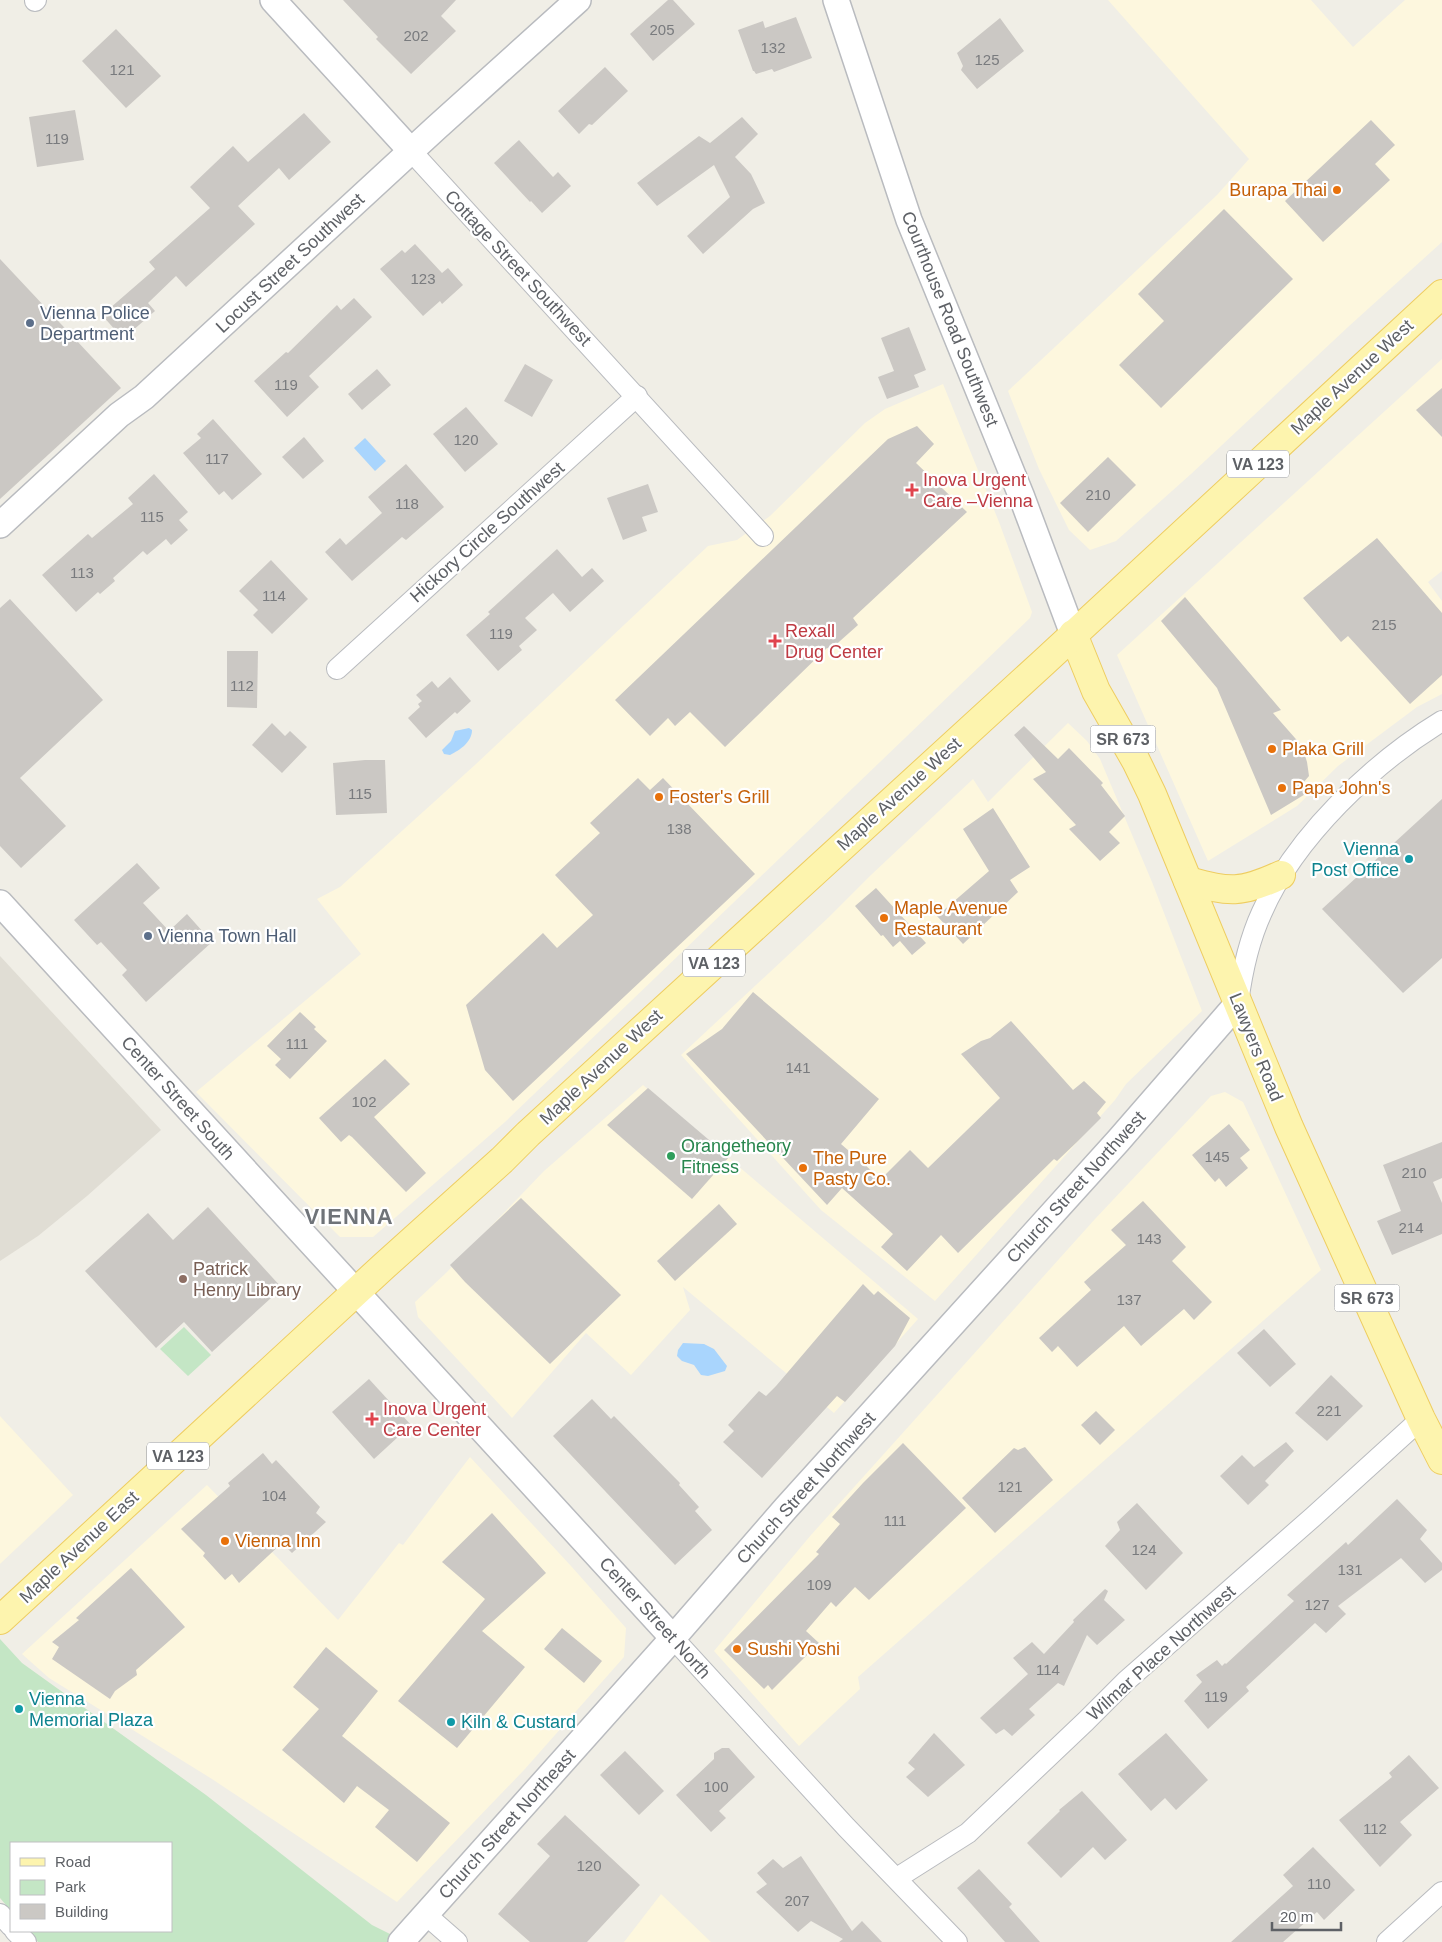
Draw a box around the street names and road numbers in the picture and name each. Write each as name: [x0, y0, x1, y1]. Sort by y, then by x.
street label: Cottage Street Southwest: [441, 186, 595, 350]
street label: Locust Street Southwest: [212, 189, 368, 337]
street label: Courthouse Road Southwest: [898, 209, 1002, 429]
street label: Maple Avenue West: [1287, 315, 1417, 439]
road number: VA 123: [1227, 450, 1289, 478]
street label: Hickory Circle Southwest: [406, 458, 568, 606]
road number: SR 673: [1090, 726, 1156, 752]
street label: Maple Avenue West: [833, 733, 965, 855]
road number: VA 123: [683, 950, 745, 976]
street label: Lawyers Road: [1225, 990, 1287, 1104]
street label: Maple Avenue West: [536, 1005, 666, 1129]
street label: Center Street South: [117, 1032, 239, 1164]
street label: Church Street Northwest: [1003, 1107, 1149, 1267]
road number: SR 673: [1334, 1285, 1400, 1312]
street label: Church Street Northwest: [733, 1408, 879, 1568]
road number: VA 123: [147, 1442, 209, 1470]
street label: Maple Avenue East: [16, 1487, 142, 1607]
street label: Center Street North: [595, 1553, 715, 1683]
street label: Wilmar Place Northwest: [1083, 1581, 1239, 1725]
street label: Church Street Northeast: [435, 1745, 579, 1903]

